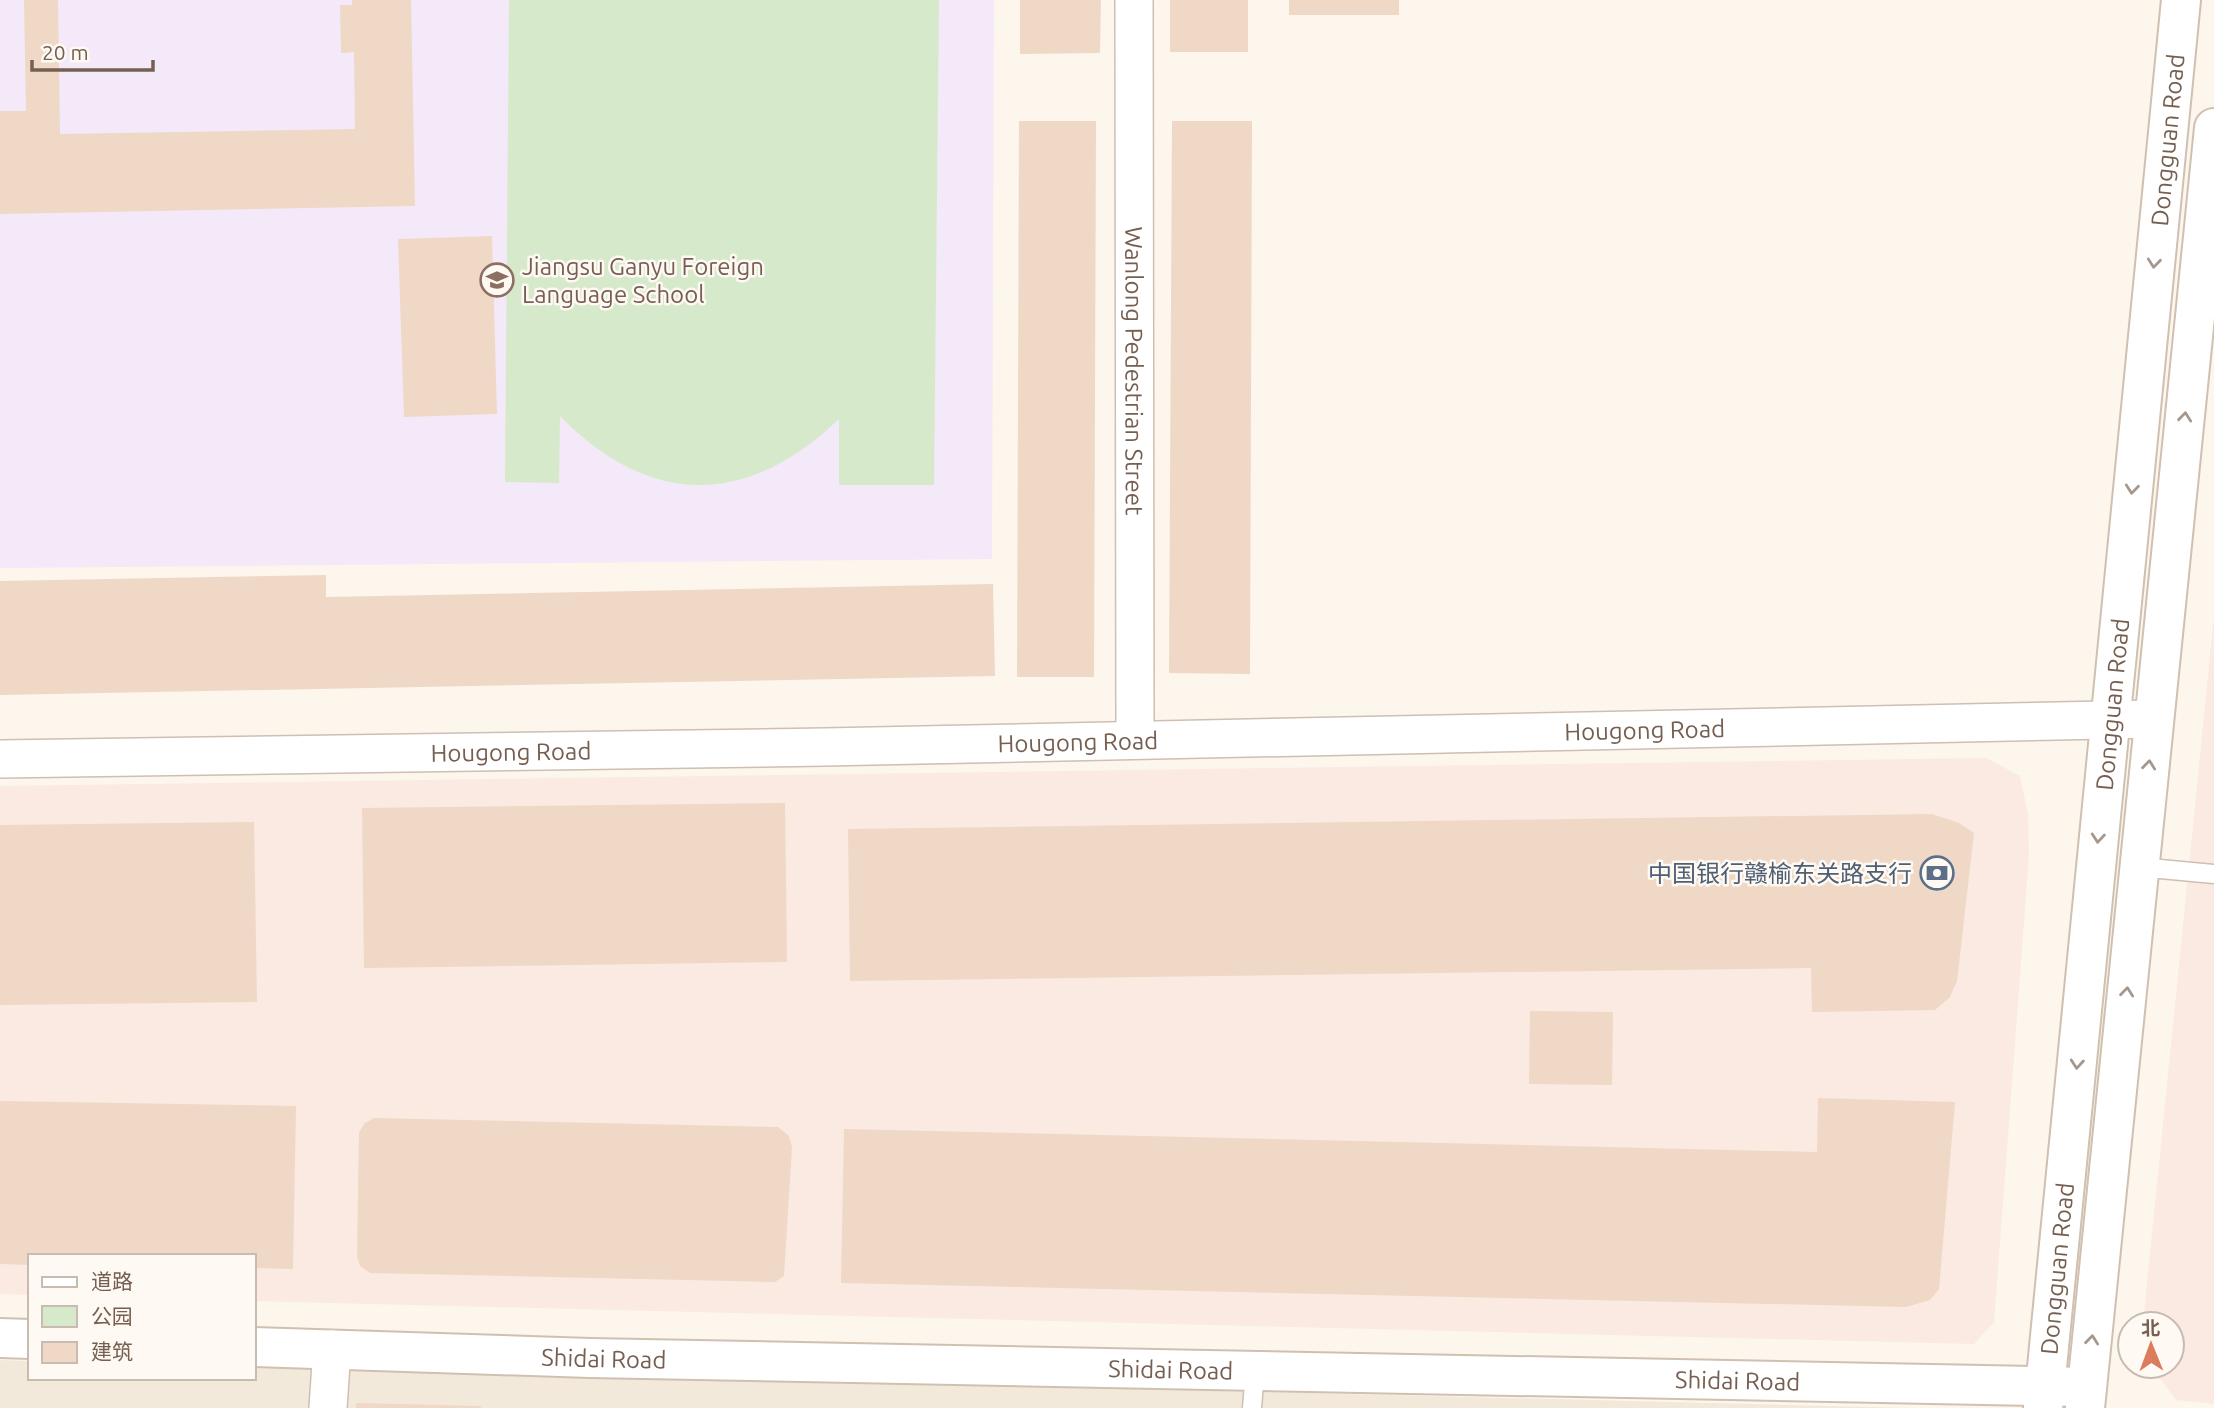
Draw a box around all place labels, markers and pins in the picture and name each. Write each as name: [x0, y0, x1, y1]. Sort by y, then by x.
place label: Jiangsu Ganyu Foreign Language School: [522, 253, 764, 308]
school or university icon: Jiangsu Ganyu Foreign Language School: [478, 261, 516, 299]
bank icon: 中国银行赣榆东关路支行: [1918, 854, 1956, 892]
place label: 中国银行赣榆东关路支行: [1648, 860, 1912, 887]

